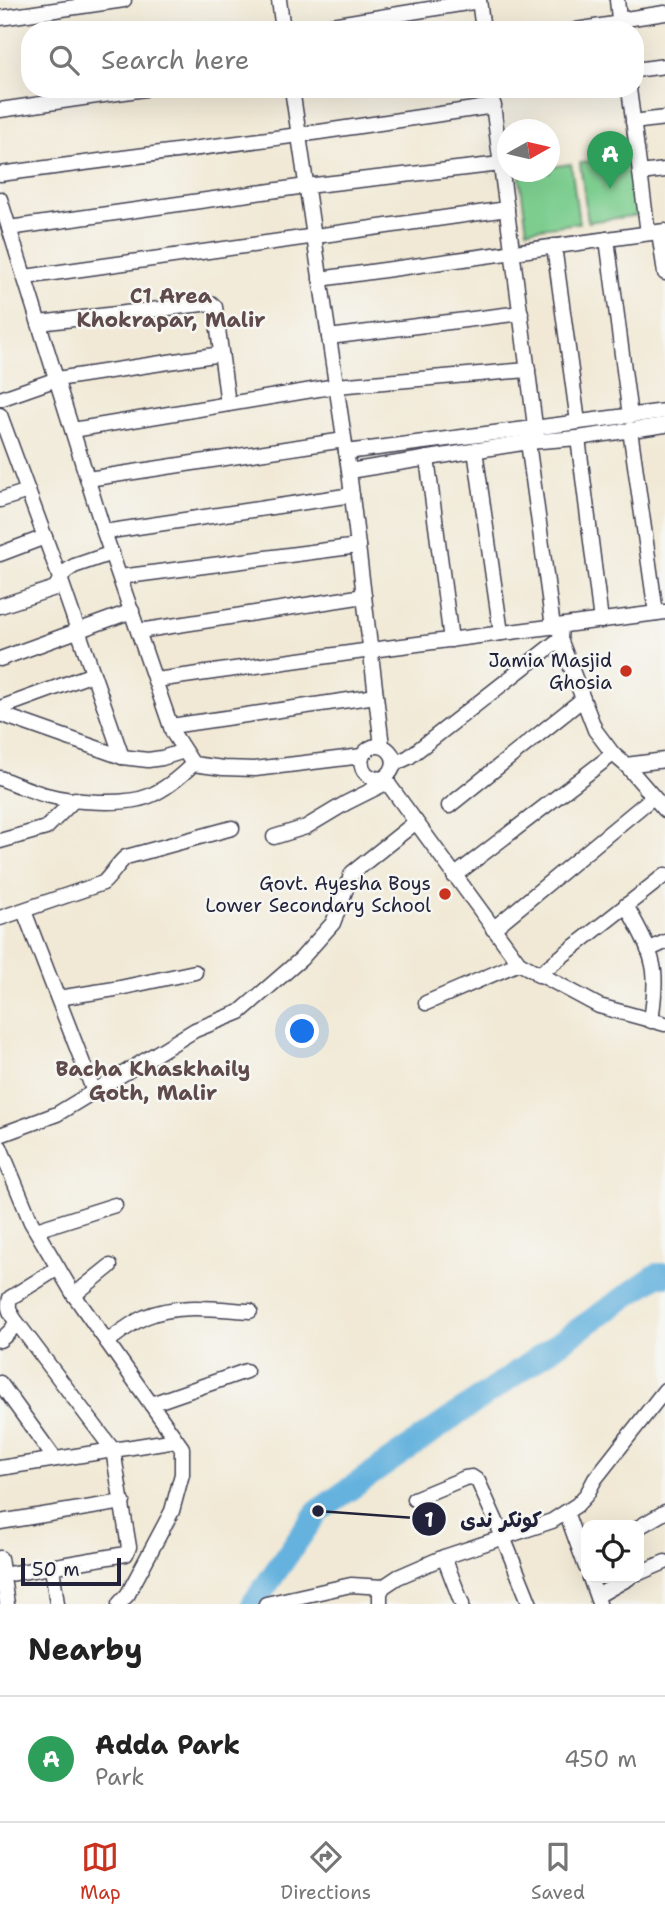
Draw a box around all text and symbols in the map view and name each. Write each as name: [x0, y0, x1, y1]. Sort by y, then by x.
search box: [21, 21, 644, 98]
icon: search: [45, 41, 83, 79]
text: Search here: [101, 42, 250, 77]
north arrow: [497, 119, 560, 182]
pin: A: [587, 131, 633, 189]
district label: C1 Area Khokrapar, Malir: [76, 282, 266, 334]
place label: Jamia Masjid Ghosia: [488, 648, 612, 695]
marker: Jamia Masjid Ghosia: [618, 663, 634, 679]
place label: Govt. Ayesha Boys Lower Secondary School: [205, 871, 431, 918]
marker: Govt. Ayesha Boys Lower Secondary School: [437, 886, 453, 902]
your location: [285, 1014, 319, 1048]
district label: Bacha Khaskhaily Goth, Malir: [56, 1055, 250, 1107]
callout: کونکر ندی: [411, 1498, 556, 1540]
text: 1: [424, 1506, 434, 1534]
text: کونکر ندی: [460, 1506, 542, 1534]
map controls: [581, 1520, 644, 1583]
button: locate: [581, 1520, 644, 1583]
scale bar: [21, 1555, 121, 1587]
text: 50 m: [32, 1557, 80, 1582]
text: Nearby: [28, 1629, 143, 1670]
text: Adda Park: [95, 1727, 240, 1762]
text: A: [42, 1744, 60, 1774]
text: 450 m: [564, 1744, 637, 1774]
text: Park: [95, 1762, 144, 1792]
tab: Map: [80, 1838, 121, 1905]
tab: Directions: [281, 1838, 371, 1905]
tab: Saved: [531, 1838, 585, 1905]

